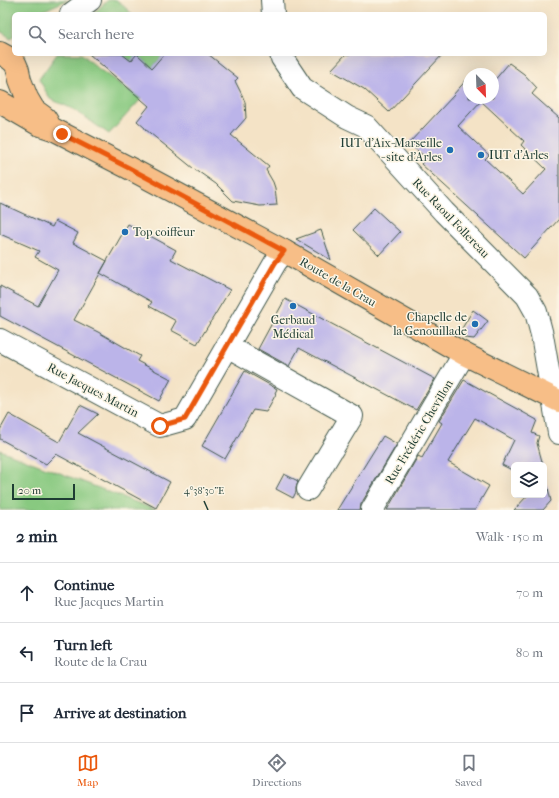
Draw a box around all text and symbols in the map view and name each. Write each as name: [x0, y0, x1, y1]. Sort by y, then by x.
search box: [12, 12, 547, 56]
icon: search: [26, 23, 48, 45]
text: Search here: [58, 25, 134, 43]
north arrow: [463, 68, 499, 104]
route end: [53, 125, 71, 143]
place label: IUT d'Aix-Marseille - site d'Arles: [340, 136, 443, 164]
marker: IUT d'Aix-Marseille - site d'Arles: [445, 145, 455, 155]
place label: IUT d'Arles: [489, 148, 549, 162]
marker: IUT d'Arles: [476, 150, 486, 160]
street label: Rue Raoul Follereau: [409, 175, 493, 261]
place label: Top coiffeur: [133, 225, 196, 239]
marker: Top coiffeur: [120, 227, 130, 237]
street label: Route de la Crau: [297, 254, 379, 310]
marker: Gerbaud Médical: [288, 301, 298, 311]
place label: Chapelle de la Genouillade: [392, 310, 467, 338]
place label: Gerbaud Médical: [271, 313, 316, 341]
marker: Chapelle de la Genouillade: [470, 319, 480, 329]
street label: Rue Jacques Martin: [45, 360, 141, 420]
street label: Rue Frédéric Chevillon: [382, 377, 456, 487]
route start: [151, 417, 169, 435]
map controls: [511, 462, 547, 498]
button: layers: [511, 462, 547, 498]
scale bar: [12, 482, 75, 501]
text: 20 m: [18, 484, 41, 497]
text: 4°38'30"E: [184, 485, 224, 497]
text: 2 min: [16, 526, 57, 546]
text: Walk · 150 m: [476, 529, 543, 544]
text: Continue: [54, 576, 114, 594]
icon: ahead: [16, 582, 38, 604]
text: 70 m: [516, 585, 543, 600]
text: Rue Jacques Martin: [54, 594, 164, 609]
text: Turn left: [54, 636, 112, 654]
icon: left: [16, 642, 38, 664]
text: 80 m: [516, 645, 543, 660]
text: Route de la Crau: [54, 654, 147, 669]
icon: arrive: [16, 702, 38, 724]
text: Arrive at destination: [54, 704, 186, 722]
tab: Map: [77, 752, 99, 789]
tab: Directions: [252, 752, 302, 789]
tab: Saved: [455, 752, 482, 789]

